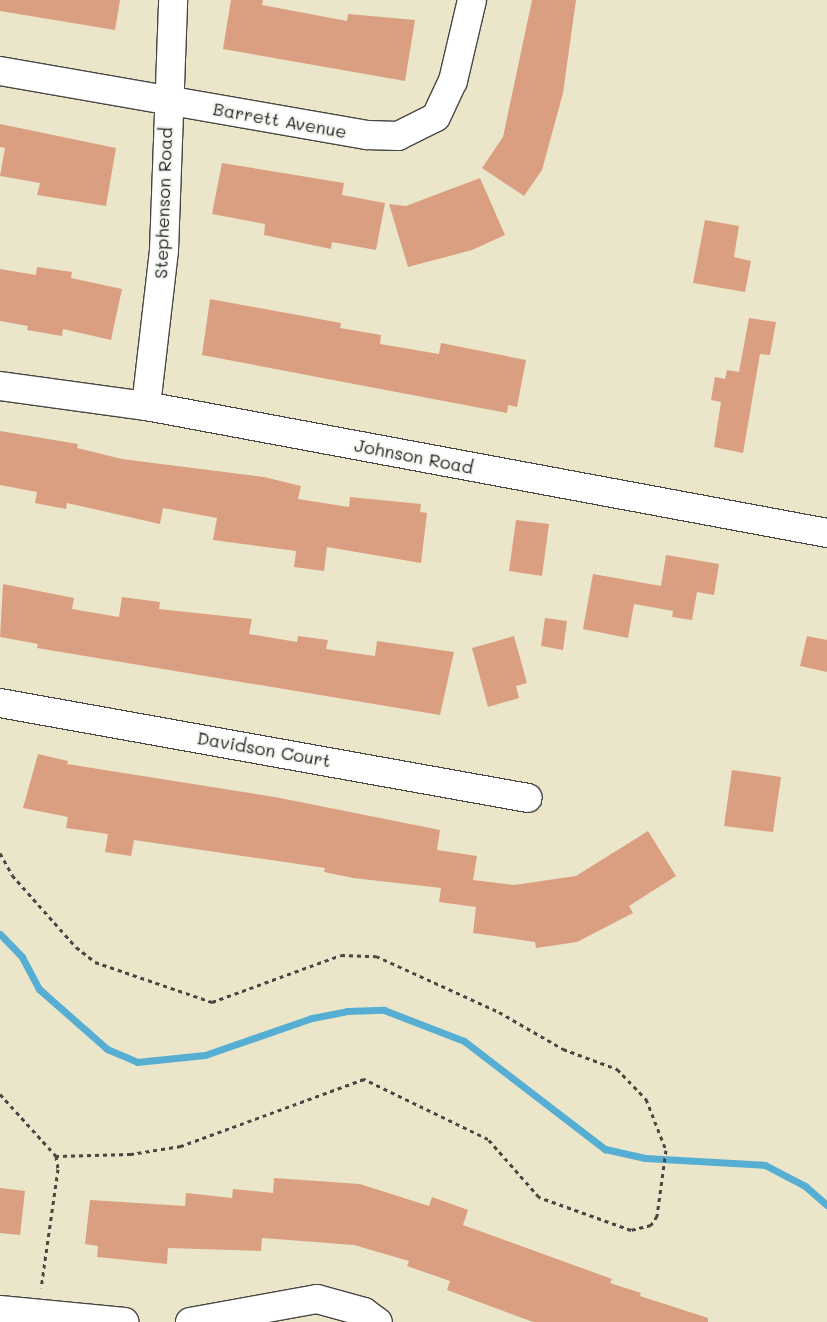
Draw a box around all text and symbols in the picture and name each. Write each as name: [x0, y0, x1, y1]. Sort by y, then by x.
street label: Barrett Avenue: [211, 98, 349, 142]
street label: Stephenson Road: [150, 127, 176, 279]
street label: Johnson Road: [353, 434, 475, 478]
street label: Davidson Court: [195, 727, 333, 771]

